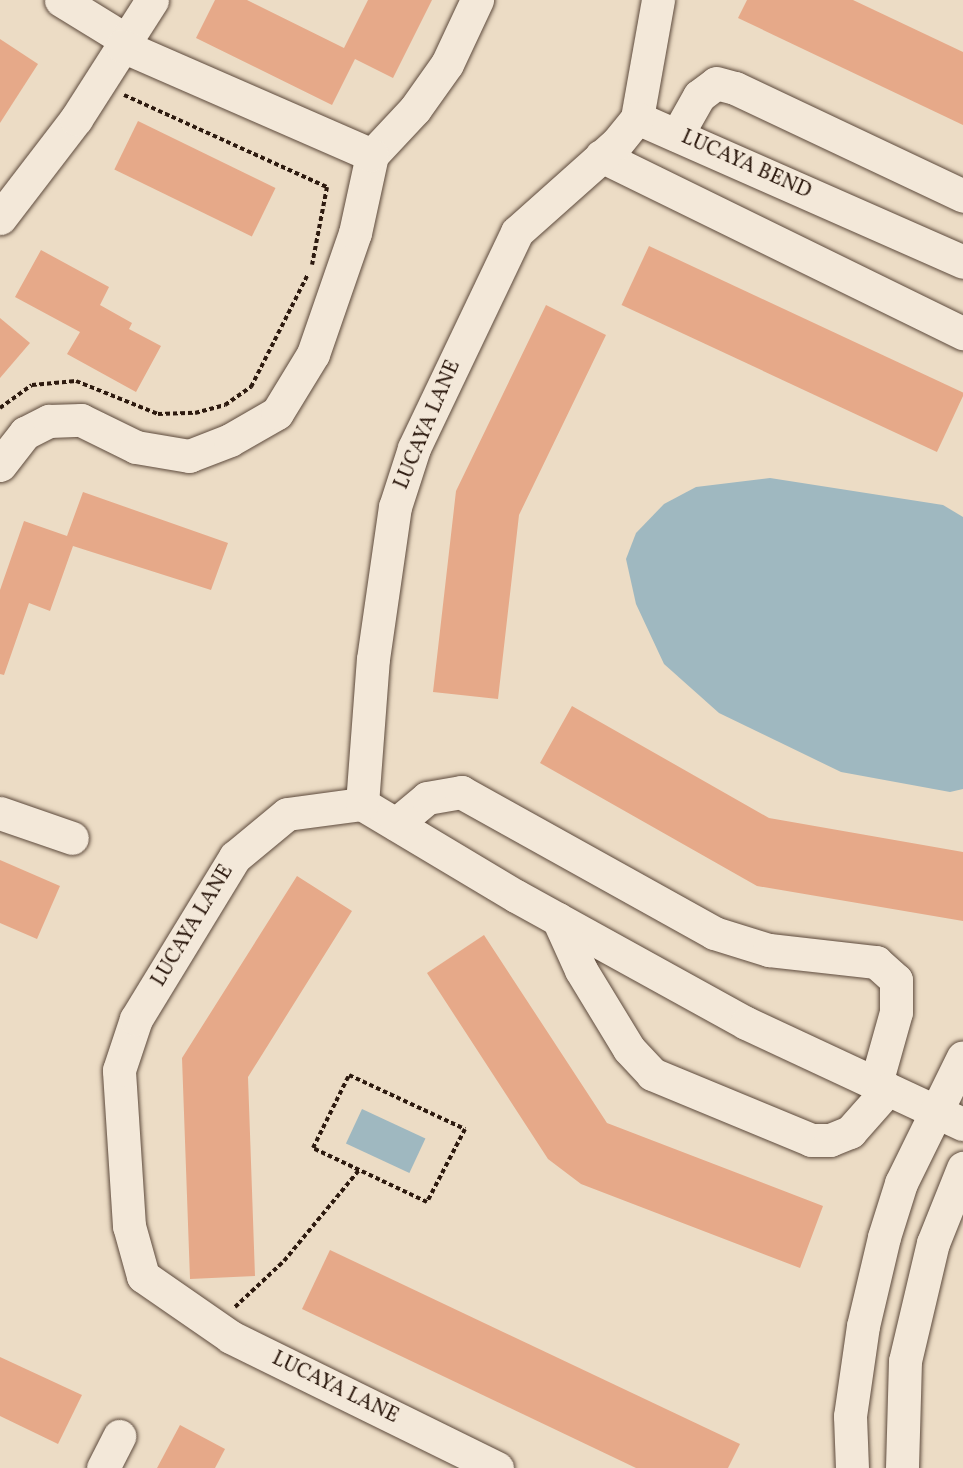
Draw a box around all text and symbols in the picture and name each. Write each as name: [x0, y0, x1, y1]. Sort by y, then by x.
street label: LUCAYA BEND: [677, 125, 815, 205]
street label: LUCAYA LANE: [389, 357, 467, 493]
street label: LUCAYA LANE: [147, 860, 239, 992]
street label: LUCAYA LANE: [268, 1346, 402, 1430]

